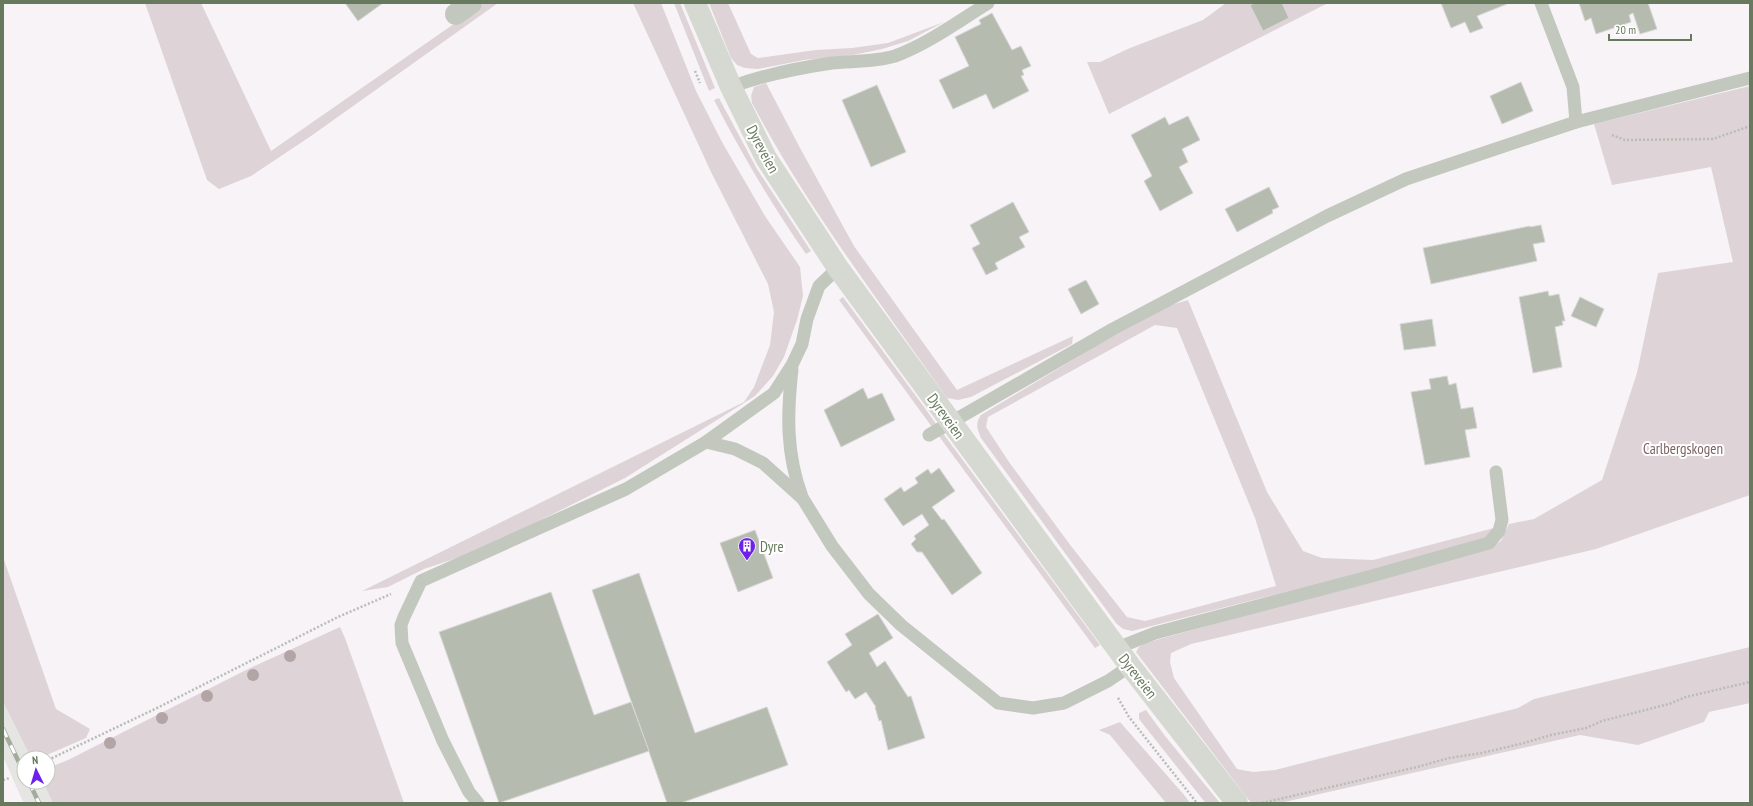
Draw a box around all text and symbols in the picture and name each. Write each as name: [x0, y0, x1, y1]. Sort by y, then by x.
scale bar: [1609, 16, 1691, 42]
text: 20 m: [1615, 22, 1636, 37]
street label: Dyreveien: [743, 122, 783, 176]
street label: Dyreveien: [923, 390, 969, 442]
park label: Carlbergskogen: [1643, 439, 1723, 458]
building icon: Dyre: [737, 536, 757, 561]
place label: Dyre: [760, 537, 784, 556]
street label: Dyreveien: [1115, 650, 1161, 702]
north arrow: [16, 750, 56, 790]
text: N: [32, 753, 39, 767]

